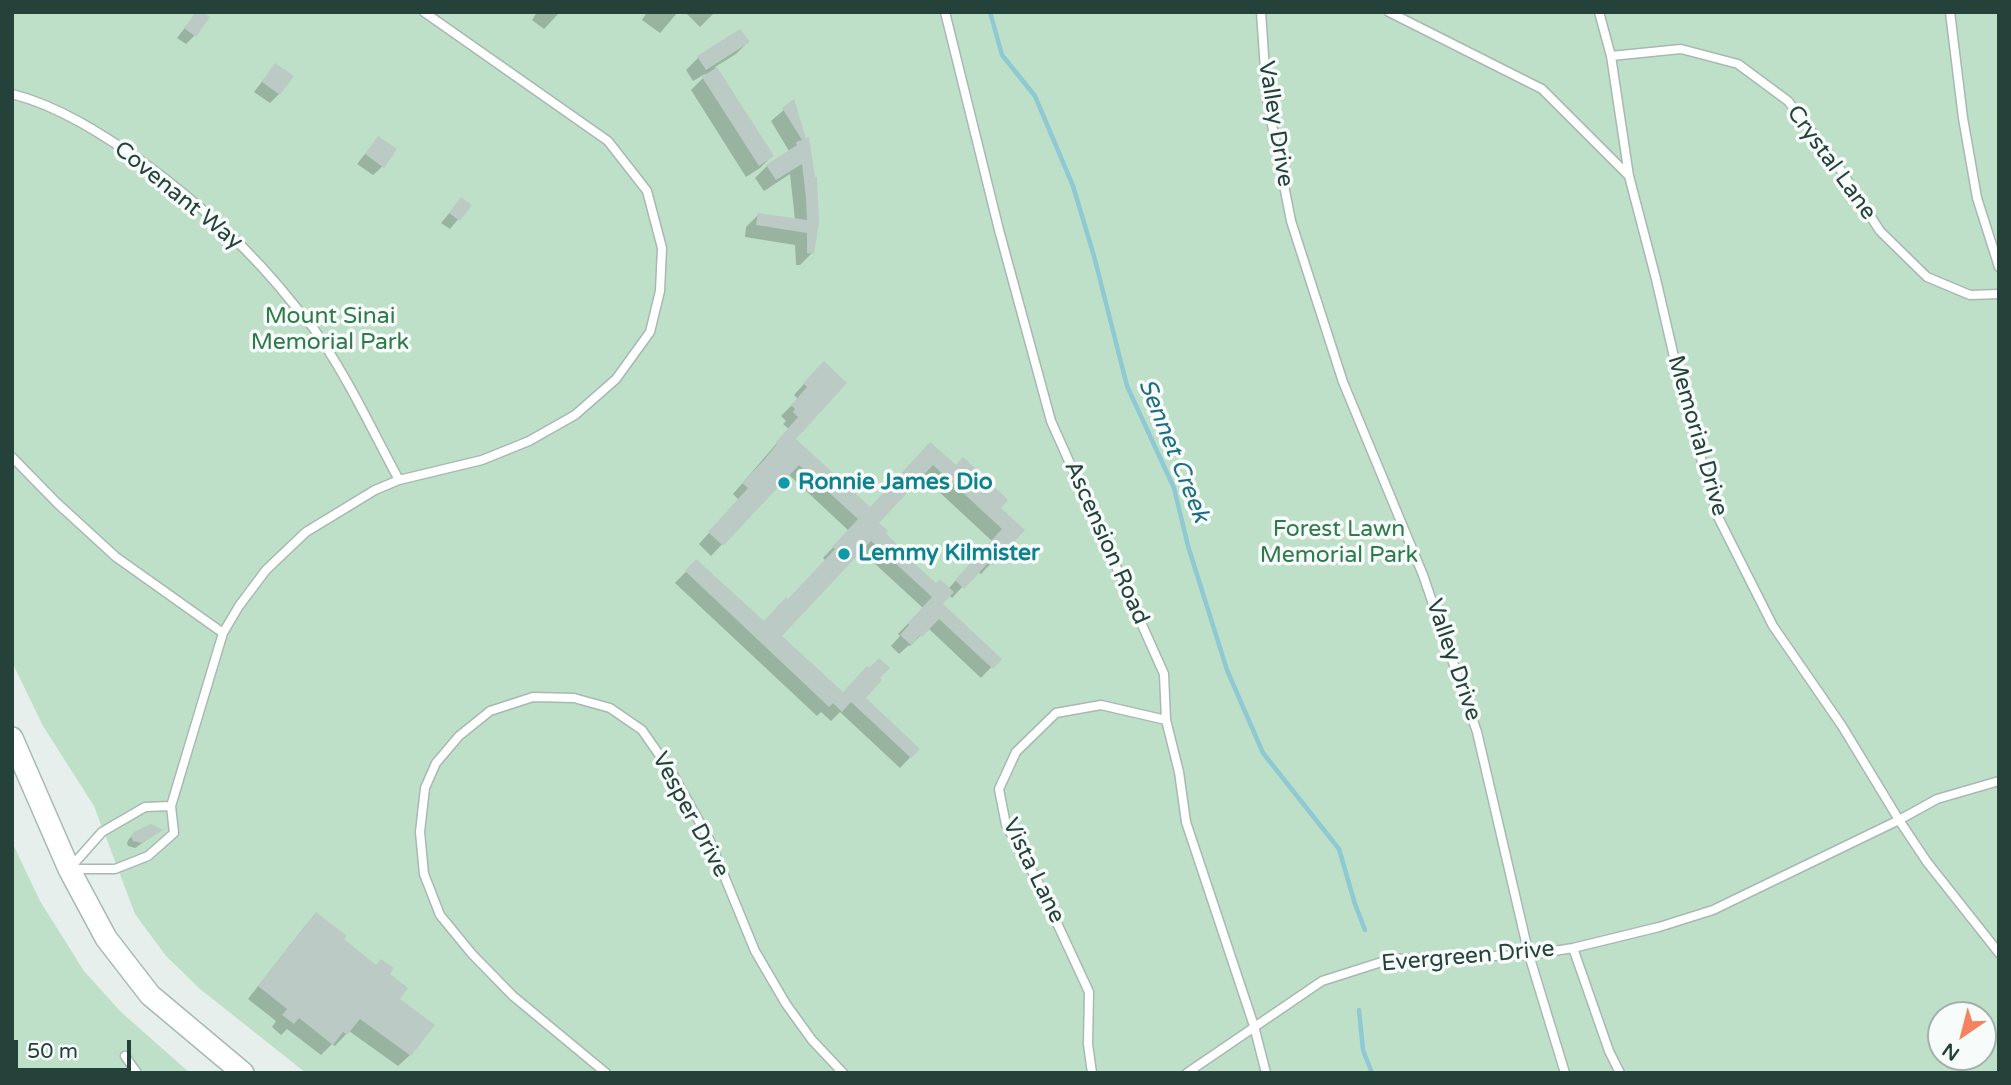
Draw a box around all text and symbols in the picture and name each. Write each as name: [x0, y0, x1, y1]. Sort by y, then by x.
street label: Valley Drive: [1251, 59, 1299, 189]
street label: Crystal Lane: [1780, 100, 1882, 226]
street label: Covenant Way: [108, 136, 248, 256]
park label: Mount Sinai Memorial Park: [251, 303, 409, 357]
street label: Memorial Drive: [1661, 352, 1733, 520]
water label: Sennet Creek: [1131, 375, 1215, 527]
street label: Ascension Road: [1058, 457, 1154, 629]
place label: Ronnie James Dio: [798, 469, 993, 497]
marker: Ronnie James Dio: [776, 475, 792, 491]
park label: Forest Lawn Memorial Park: [1260, 516, 1418, 570]
place label: Lemmy Kilmister: [858, 540, 1040, 568]
marker: Lemmy Kilmister: [836, 546, 852, 562]
street label: Valley Drive: [1419, 595, 1487, 725]
street label: Vesper Drive: [645, 748, 735, 882]
street label: Vista Lane: [996, 814, 1070, 928]
street label: Evergreen Drive: [1380, 936, 1556, 978]
north arrow: [1927, 1001, 1997, 1071]
scale bar: [18, 1026, 135, 1070]
text: N: [1939, 1038, 1964, 1065]
text: 50 m: [27, 1039, 78, 1064]

